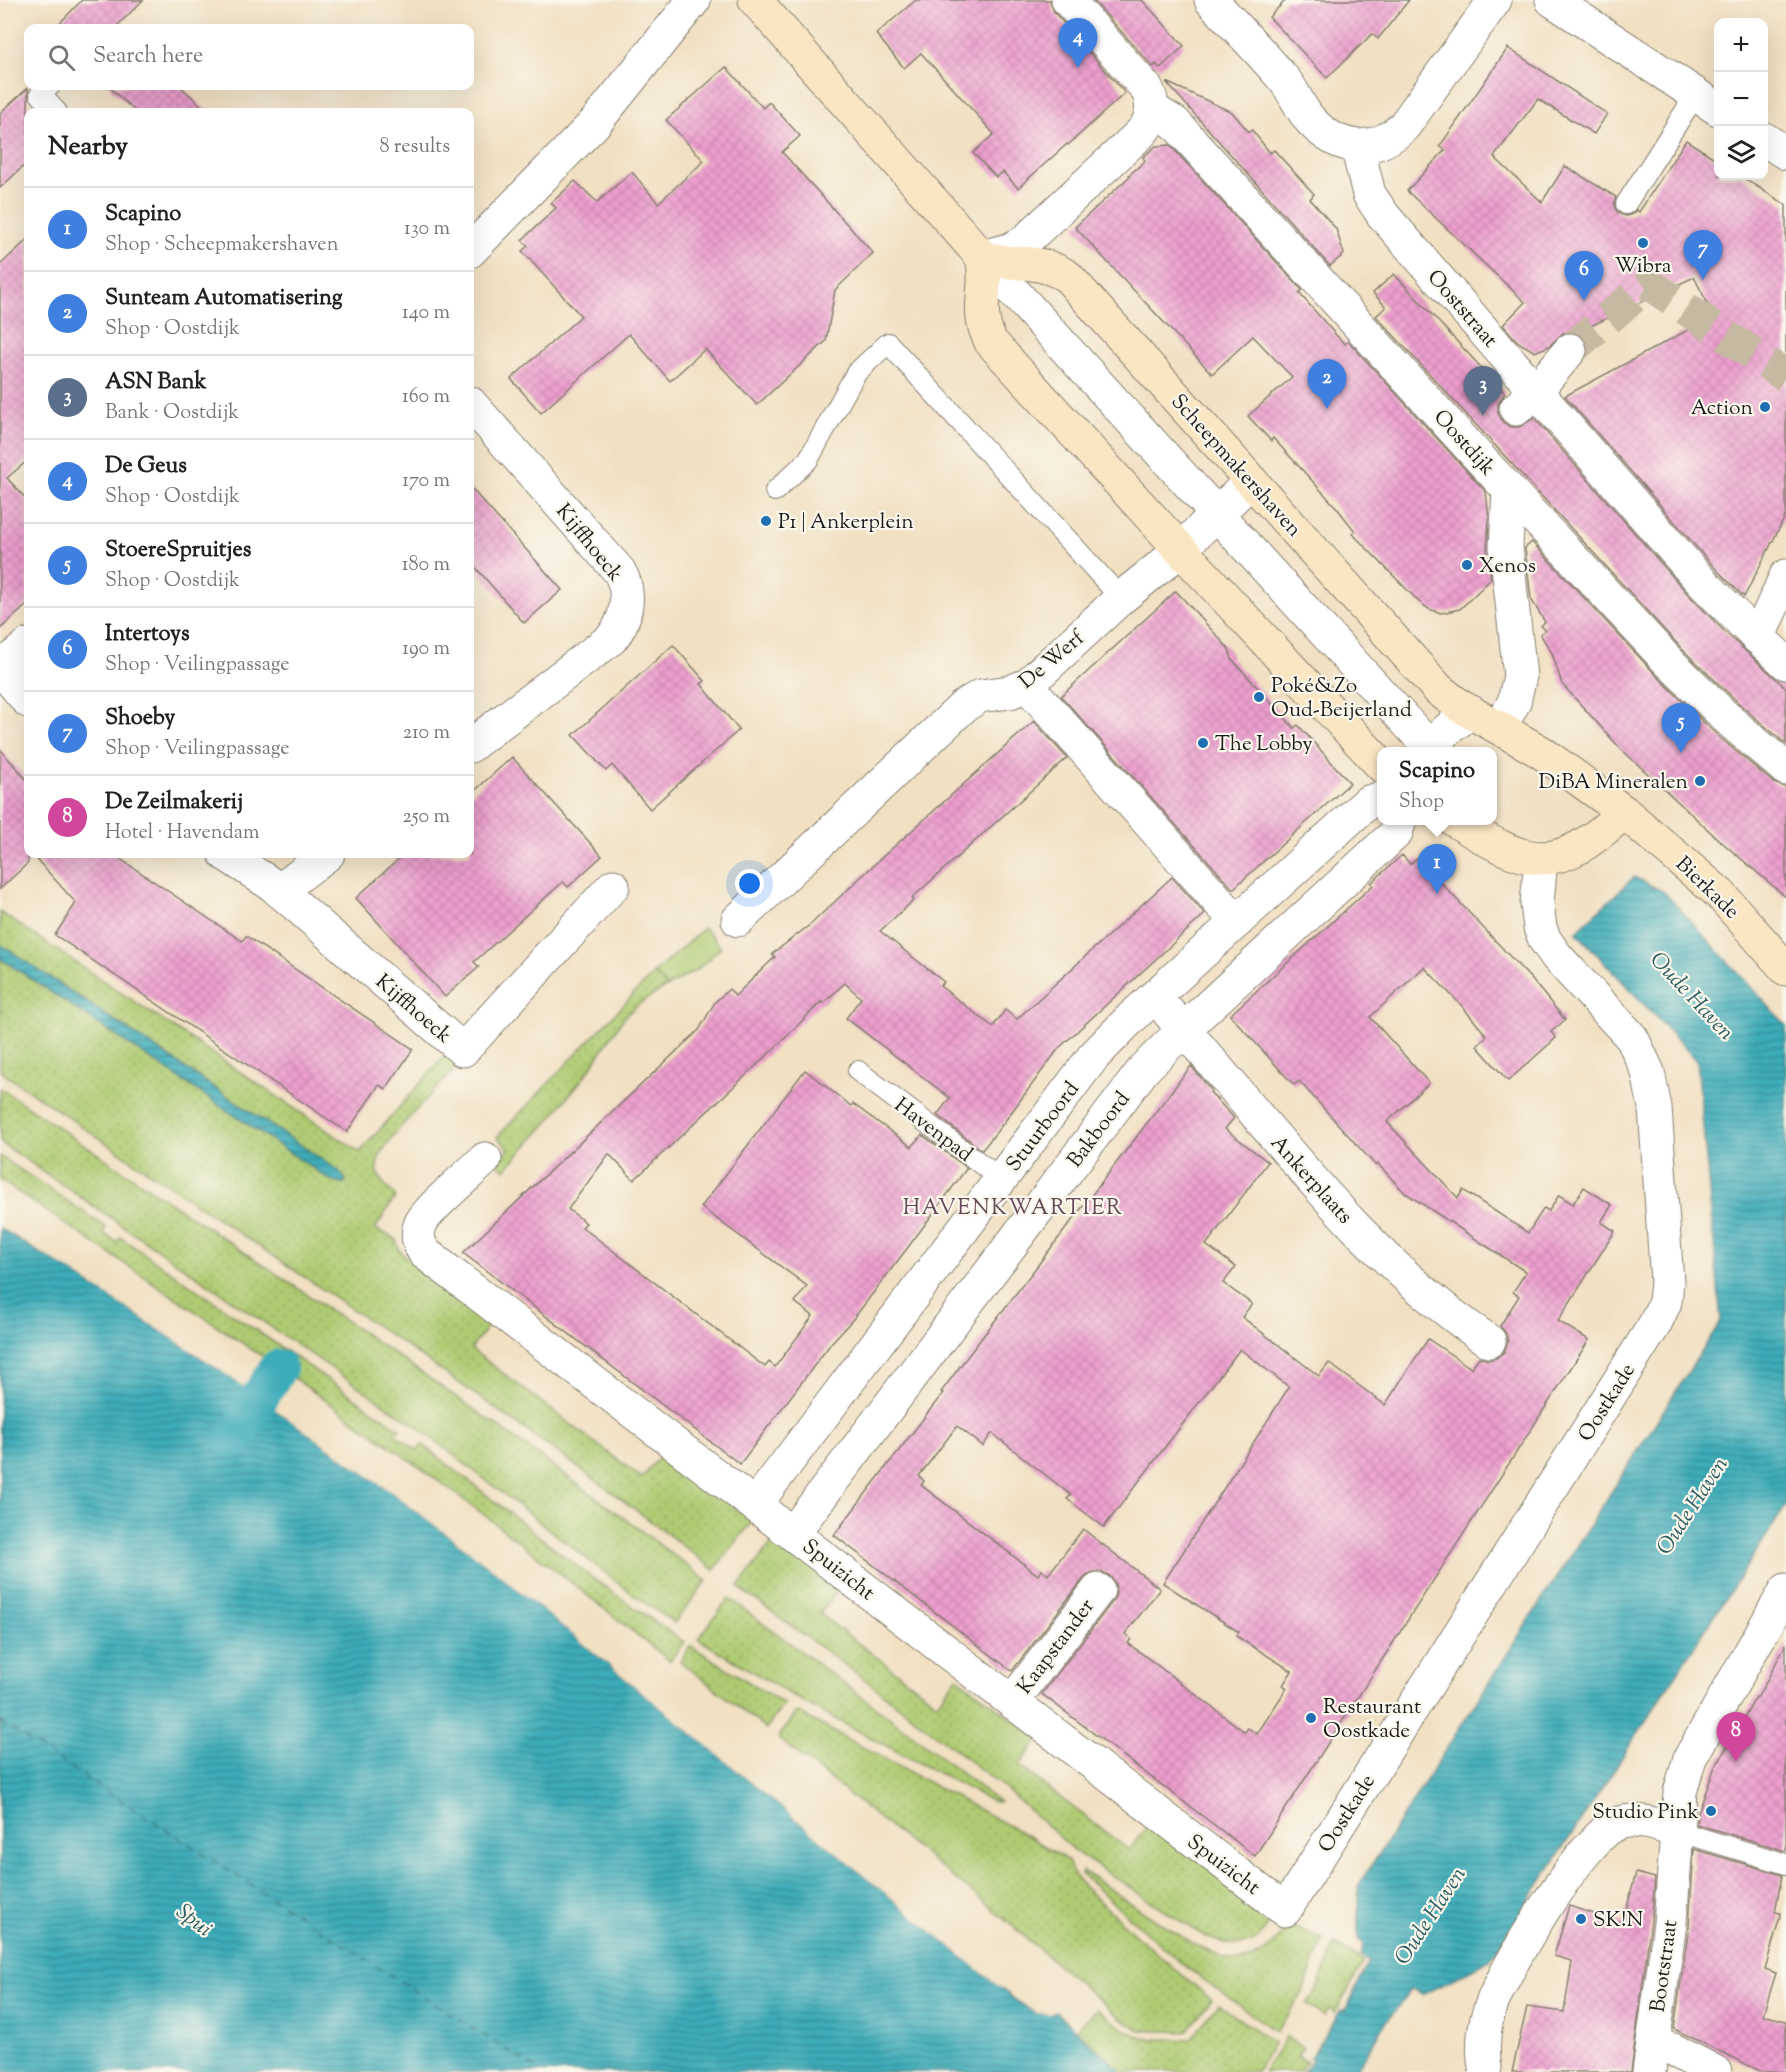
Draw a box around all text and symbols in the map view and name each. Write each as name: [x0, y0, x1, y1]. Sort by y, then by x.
map controls: [1714, 18, 1768, 180]
button: +: [1714, 18, 1768, 72]
pin: 4: [1058, 19, 1098, 68]
search box: [24, 24, 474, 90]
icon: search: [45, 41, 78, 74]
text: Search here: [93, 41, 203, 73]
button: −: [1714, 72, 1768, 126]
button: layers: [1714, 126, 1768, 180]
text: Nearby: [48, 129, 128, 166]
text: 8 results: [379, 133, 450, 162]
text: Scapino: [105, 199, 181, 231]
text: 1: [64, 215, 71, 244]
text: 130 m: [404, 215, 450, 244]
pin: 7: [1684, 230, 1722, 280]
text: Shop · Scheepmakershaven: [105, 231, 338, 260]
marker: Wibra: [1636, 236, 1650, 250]
pin: 6: [1564, 252, 1604, 301]
place label: Wibra: [1615, 252, 1672, 282]
street label: Ooststraat: [1419, 264, 1504, 355]
text: Sunteam Automatisering: [105, 283, 343, 315]
text: 2: [63, 299, 72, 328]
text: 140 m: [402, 299, 450, 328]
text: Shop · Oostdijk: [105, 315, 240, 344]
pin: 2: [1308, 360, 1346, 409]
pin: 3: [1464, 366, 1502, 416]
text: ASN Bank: [105, 367, 207, 399]
text: 3: [63, 383, 72, 412]
text: 160 m: [402, 383, 450, 412]
street label: Scheepmakershaven: [1163, 388, 1308, 545]
place label: Action: [1691, 394, 1753, 424]
text: Bank · Oostdijk: [105, 399, 239, 428]
marker: Action: [1758, 400, 1772, 414]
street label: Oostdijk: [1426, 404, 1502, 483]
text: De Geus: [105, 451, 187, 483]
text: 4: [62, 467, 73, 496]
text: 170 m: [402, 467, 450, 496]
text: Shop · Oostdijk: [105, 483, 240, 512]
street label: Kijffhoeck: [548, 498, 630, 589]
place label: P1 | Ankerplein: [778, 508, 914, 538]
marker: P1 | Ankerplein: [759, 514, 773, 528]
text: StoereSpruitjes: [105, 535, 251, 567]
text: 5: [64, 551, 71, 580]
text: 180 m: [402, 551, 450, 580]
place label: Xenos: [1479, 552, 1536, 582]
marker: Xenos: [1460, 558, 1474, 572]
text: Shop · Oostdijk: [105, 567, 240, 596]
text: Intertoys: [105, 619, 190, 651]
street label: De Werf: [1013, 623, 1093, 697]
text: 6: [63, 635, 72, 664]
text: 190 m: [402, 635, 450, 664]
text: Shop · Veilingpassage: [105, 651, 290, 680]
place label: Poké&Zo Oud-Beijerland: [1271, 672, 1412, 726]
marker: Poké&Zo Oud-Beijerland: [1252, 690, 1266, 704]
text: Shoeby: [105, 703, 175, 735]
pin: 5: [1662, 704, 1700, 753]
text: 7: [62, 719, 73, 748]
text: 210 m: [403, 719, 450, 748]
place label: The Lobby: [1215, 730, 1313, 760]
text: Shop · Veilingpassage: [105, 735, 290, 764]
marker: The Lobby: [1196, 736, 1210, 750]
popup: [1377, 747, 1497, 825]
text: Scapino: [1399, 756, 1475, 788]
place label: DiBA Mineralen: [1539, 768, 1688, 798]
marker: DiBA Mineralen: [1693, 774, 1707, 788]
text: De Zeilmakerij: [105, 787, 243, 819]
text: Shop: [1399, 788, 1444, 817]
text: 8: [63, 803, 73, 832]
text: 250 m: [402, 803, 450, 832]
text: Hotel · Havendam: [105, 819, 260, 848]
pin: 1: [1418, 844, 1456, 894]
street label: Bierkade: [1668, 850, 1745, 927]
your location: [735, 869, 764, 898]
water label: Oude Haven: [1641, 946, 1741, 1049]
street label: Kijffhoeck: [368, 968, 458, 1052]
street label: Stuurboord: [1000, 1076, 1087, 1178]
street label: Bakboord: [1061, 1086, 1138, 1175]
street label: Havenpad: [887, 1091, 978, 1170]
street label: Ankerplaats: [1263, 1129, 1359, 1231]
district label: HAVENKWARTIER: [903, 1193, 1123, 1225]
street label: Oostkade: [1572, 1358, 1643, 1448]
water label: Oude Haven: [1650, 1451, 1737, 1562]
street label: Spuizicht: [795, 1533, 880, 1608]
street label: Kaapstander: [1011, 1593, 1103, 1701]
place label: Restaurant Oostkade: [1323, 1693, 1421, 1747]
marker: Restaurant Oostkade: [1304, 1711, 1318, 1725]
pin: 8: [1716, 1712, 1756, 1762]
street label: Oostkade: [1312, 1769, 1383, 1859]
place label: Studio Pink: [1592, 1798, 1700, 1828]
marker: Studio Pink: [1704, 1804, 1718, 1818]
street label: Spuizicht: [1180, 1828, 1266, 1903]
water label: Oude Haven: [1388, 1861, 1475, 1972]
water label: Spui: [168, 1897, 218, 1946]
place label: SK!N: [1593, 1906, 1644, 1936]
marker: SK!N: [1574, 1912, 1588, 1926]
street label: Bootstraat: [1644, 1918, 1686, 2014]

